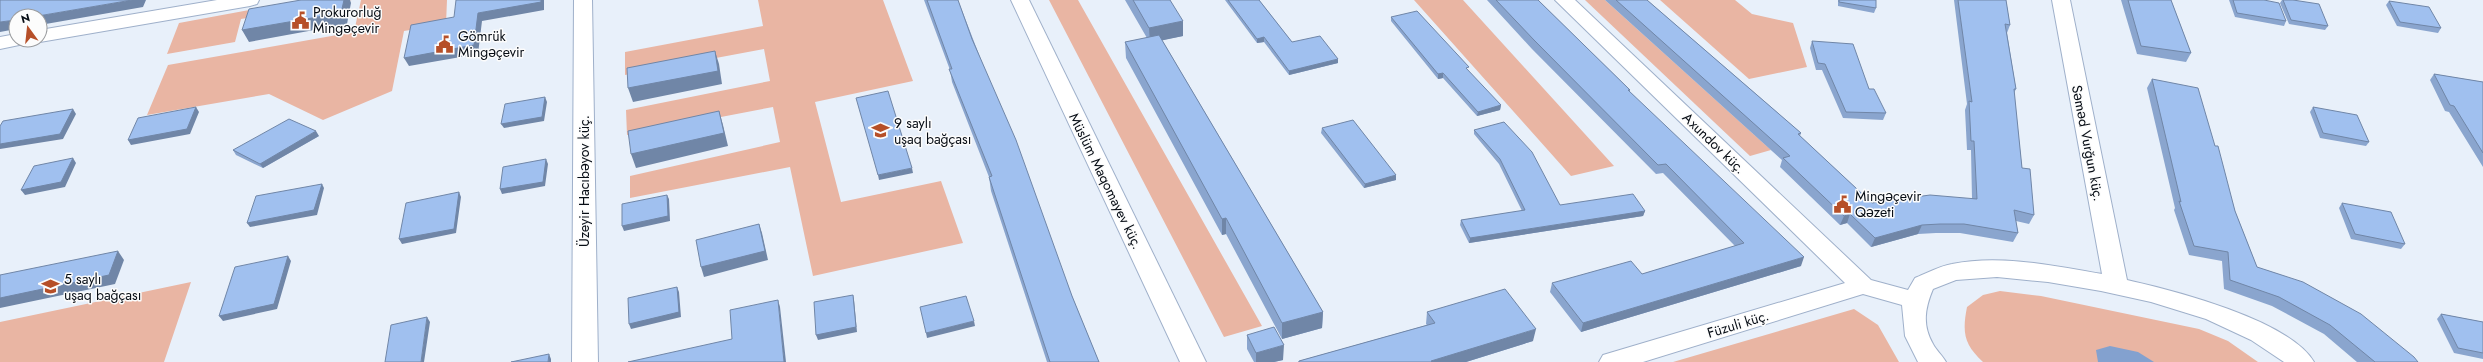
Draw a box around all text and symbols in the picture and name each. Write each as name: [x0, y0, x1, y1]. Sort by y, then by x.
place label: Prokurorluğ Mingəçevir: [313, 2, 382, 38]
north arrow: [8, 8, 48, 48]
text: N: [19, 9, 32, 27]
public building icon: Prokurorluğ Mingəçevir: [290, 10, 310, 30]
place label: Gömrük Mingəçevir: [458, 26, 525, 62]
public building icon: Gömrük Mingəçevir: [435, 34, 455, 54]
street label: Səməd Vurğun küç.: [2067, 83, 2109, 203]
street label: Axundov küç.: [1678, 108, 1750, 178]
street label: Müslüm Maqomayev küç.: [1064, 110, 1148, 252]
place label: 9 saylı uşaq bağçası: [894, 113, 971, 149]
street label: Üzeyir Hacıbəyov küç.: [574, 115, 594, 247]
school or university icon: 9 saylı uşaq bağçası: [871, 121, 891, 141]
place label: Mingəçevir Qəzeti: [1855, 186, 1922, 222]
public building icon: Mingəçevir Qəzeti: [1832, 194, 1852, 214]
place label: 5 saylı uşaq bağçası: [64, 269, 141, 305]
school or university icon: 5 saylı uşaq bağçası: [41, 277, 61, 297]
street label: Füzuli küç.: [1705, 305, 1771, 343]

